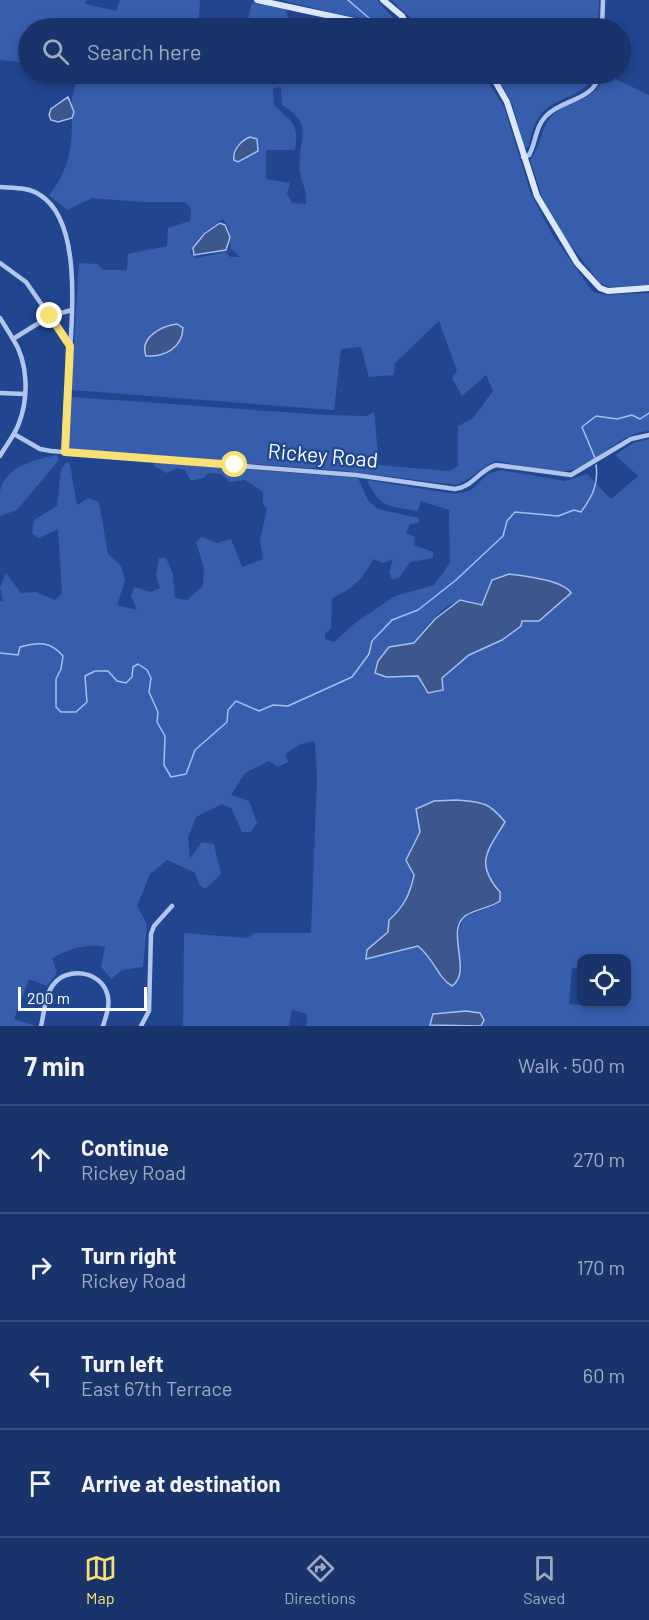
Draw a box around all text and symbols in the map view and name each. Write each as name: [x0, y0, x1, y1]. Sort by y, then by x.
search box: [18, 18, 631, 84]
icon: search: [39, 35, 72, 68]
text: Search here: [87, 38, 201, 64]
route end: [36, 302, 62, 328]
street label: Rickey Road: [267, 437, 379, 472]
route start: [221, 451, 247, 477]
map controls: [577, 954, 631, 1008]
button: locate: [577, 954, 631, 1008]
scale bar: [18, 984, 147, 1012]
text: 200 m: [27, 988, 70, 1007]
text: 7 min: [24, 1050, 85, 1081]
text: Walk · 500 m: [518, 1053, 625, 1077]
text: Continue: [81, 1134, 169, 1160]
icon: ahead: [24, 1143, 57, 1176]
text: 270 m: [573, 1147, 625, 1171]
text: Rickey Road: [81, 1160, 186, 1184]
text: Turn right: [81, 1242, 176, 1268]
icon: right: [24, 1251, 57, 1284]
text: 170 m: [577, 1255, 625, 1279]
text: Rickey Road: [81, 1268, 186, 1292]
text: Turn left: [81, 1350, 164, 1376]
icon: left: [24, 1359, 57, 1392]
text: 60 m: [583, 1363, 625, 1387]
text: East 67th Terrace: [81, 1376, 232, 1400]
icon: arrive: [24, 1467, 57, 1500]
text: Arrive at destination: [81, 1470, 280, 1496]
tab: Map: [84, 1552, 117, 1607]
tab: Directions: [284, 1552, 356, 1607]
tab: Saved: [523, 1552, 565, 1607]

